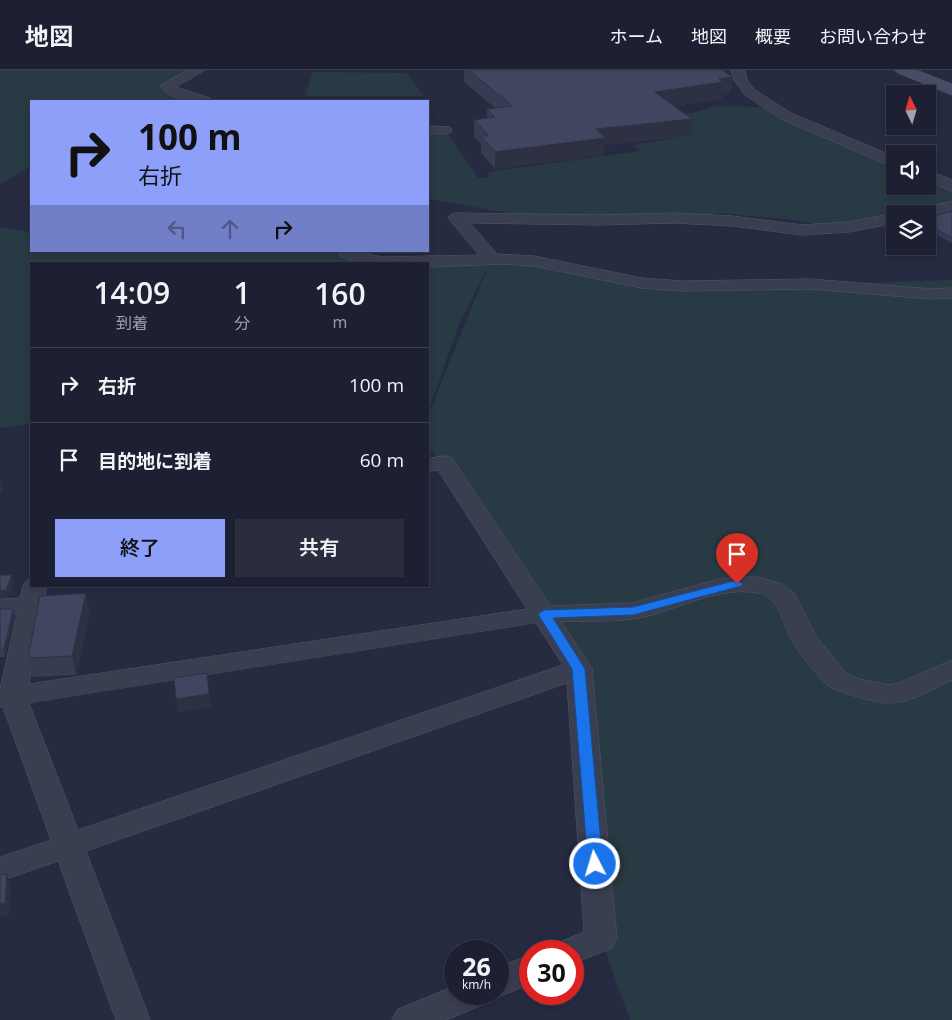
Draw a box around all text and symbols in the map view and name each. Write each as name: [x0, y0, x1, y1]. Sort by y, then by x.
text: 地図: [25, 19, 73, 52]
text: ホーム: [610, 24, 663, 48]
text: 地図: [691, 24, 727, 48]
text: 概要: [755, 24, 791, 48]
text: お問い合わせ: [819, 24, 927, 48]
north arrow: [886, 85, 936, 135]
map controls: [886, 85, 936, 255]
text: 100 m: [138, 113, 242, 160]
icon: right: [55, 120, 120, 185]
button: sound: [886, 145, 936, 195]
text: 右折: [138, 160, 182, 190]
button: layers: [886, 205, 936, 255]
icon: left: [163, 215, 191, 243]
icon: ahead: [216, 215, 244, 243]
icon: right: [269, 215, 297, 243]
text: 14:09: [93, 272, 170, 313]
text: 1: [234, 272, 251, 313]
text: 160: [314, 273, 366, 314]
text: m: [332, 311, 347, 333]
text: 到着: [116, 312, 148, 334]
text: 分: [234, 312, 250, 334]
icon: right: [55, 371, 83, 399]
text: 100 m: [349, 372, 404, 398]
text: 右折: [98, 373, 136, 399]
icon: arrive: [55, 446, 83, 474]
text: 60 m: [360, 447, 404, 473]
text: 目的地に到着: [98, 448, 212, 474]
button: 終了: [55, 519, 225, 577]
button: 共有: [235, 519, 404, 577]
pin: [716, 533, 758, 584]
icon: arrive: [723, 540, 751, 568]
position arrow: [568, 837, 620, 889]
speed limit sign: 30: [519, 940, 584, 1005]
text: 26: [462, 949, 491, 983]
text: km/h: [462, 976, 491, 993]

